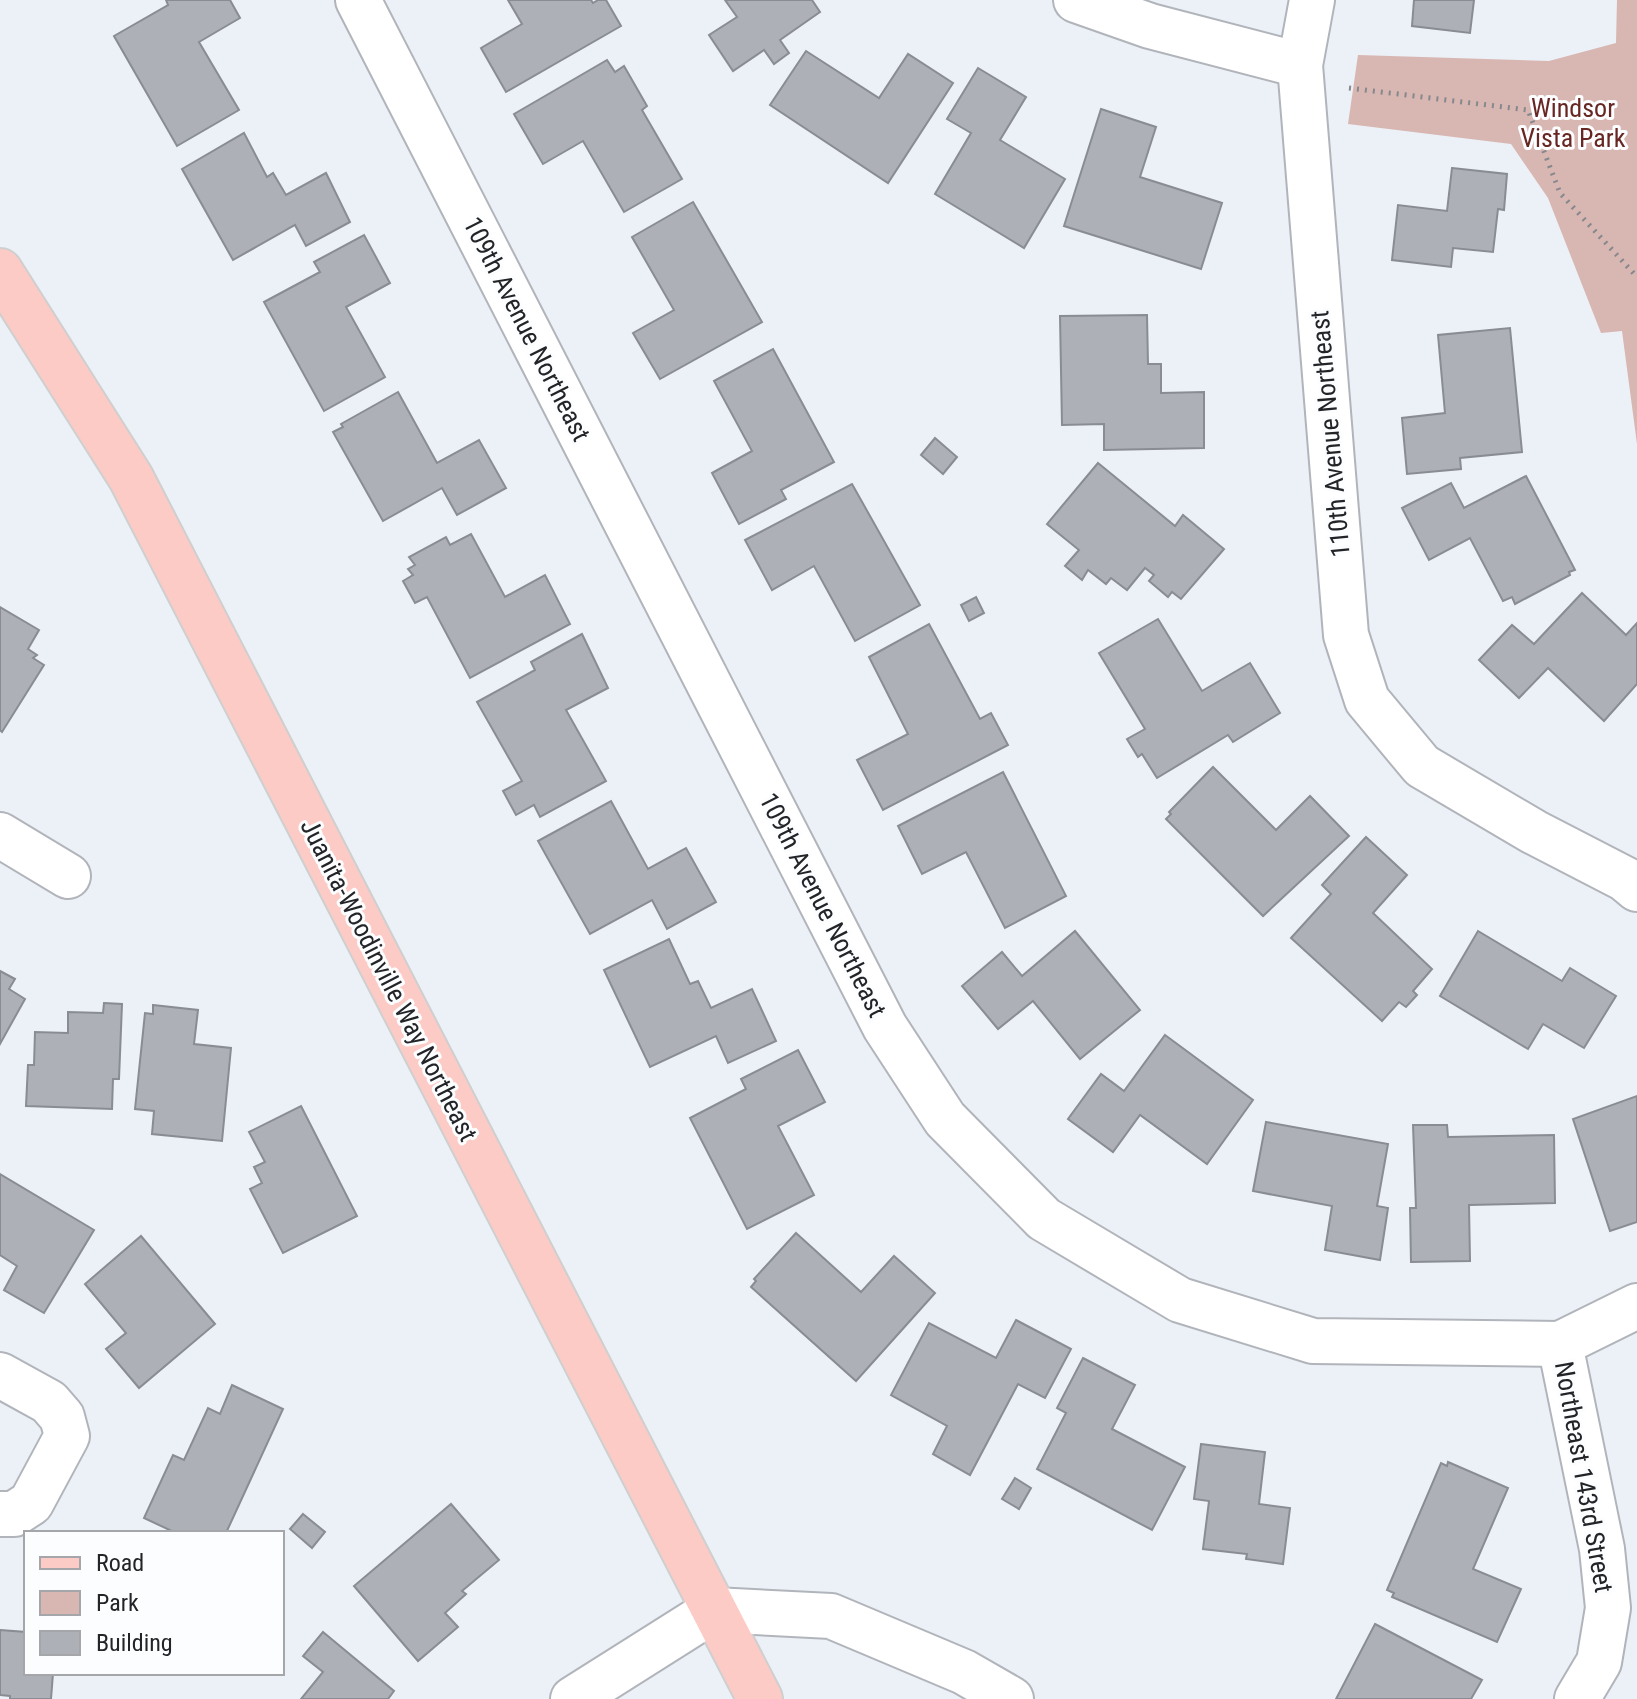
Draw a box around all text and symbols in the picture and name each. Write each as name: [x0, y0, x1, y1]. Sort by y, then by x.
park label: Windsor Vista Park: [1521, 93, 1626, 153]
street label: 109th Avenue Northeast: [457, 212, 597, 446]
street label: 110th Avenue Northeast: [1304, 309, 1356, 559]
street label: 109th Avenue Northeast: [753, 788, 893, 1022]
street label: Juanita-Woodinville Way Northeast: [294, 814, 484, 1146]
street label: Northeast 143rd Street: [1549, 1359, 1619, 1595]
legend: [24, 1531, 284, 1675]
text: Road: [96, 1549, 144, 1577]
text: Park: [96, 1589, 139, 1617]
text: Building: [96, 1629, 173, 1657]

